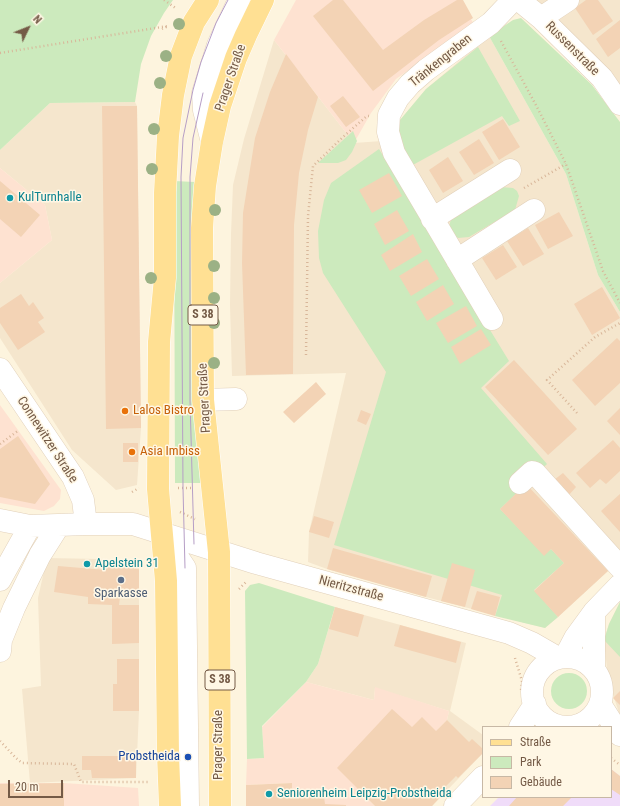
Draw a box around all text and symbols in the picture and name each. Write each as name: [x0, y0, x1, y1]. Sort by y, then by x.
north arrow: [8, 8, 48, 48]
text: N: [30, 13, 44, 26]
street label: Russenstraße: [542, 19, 602, 79]
street label: Tränkengraben: [407, 31, 475, 91]
street label: Prager Straße: [212, 42, 250, 114]
place label: KulTurnhalle: [18, 190, 81, 206]
marker: KulTurnhalle: [5, 193, 15, 203]
road number: S 38: [188, 305, 218, 325]
street label: Prager Straße: [195, 363, 215, 433]
street label: Connewitzer Straße: [13, 394, 81, 486]
place label: Lalos Bistro: [133, 403, 194, 419]
marker: Lalos Bistro: [120, 406, 130, 416]
place label: Asia Imbiss: [140, 444, 200, 460]
marker: Asia Imbiss: [127, 447, 137, 457]
place label: Apelstein 31: [95, 556, 159, 572]
marker: Apelstein 31: [82, 559, 92, 569]
street label: Nieritzstraße: [317, 573, 385, 605]
marker: Sparkasse: [116, 575, 126, 585]
place label: Sparkasse: [94, 586, 148, 602]
road number: S 38: [205, 670, 235, 690]
street label: Prager Straße: [211, 710, 227, 780]
legend: [482, 726, 612, 798]
text: Straße: [520, 735, 551, 749]
place label: Probstheida: [118, 749, 180, 765]
marker: Probstheida: [183, 752, 193, 762]
text: Park: [520, 755, 541, 769]
scale bar: [10, 772, 65, 798]
text: Gebäude: [520, 775, 562, 789]
text: 20 m: [15, 780, 39, 794]
place label: Seniorenheim Leipzig-Probstheida: [277, 786, 452, 802]
marker: Seniorenheim Leipzig-Probstheida: [264, 789, 274, 799]

